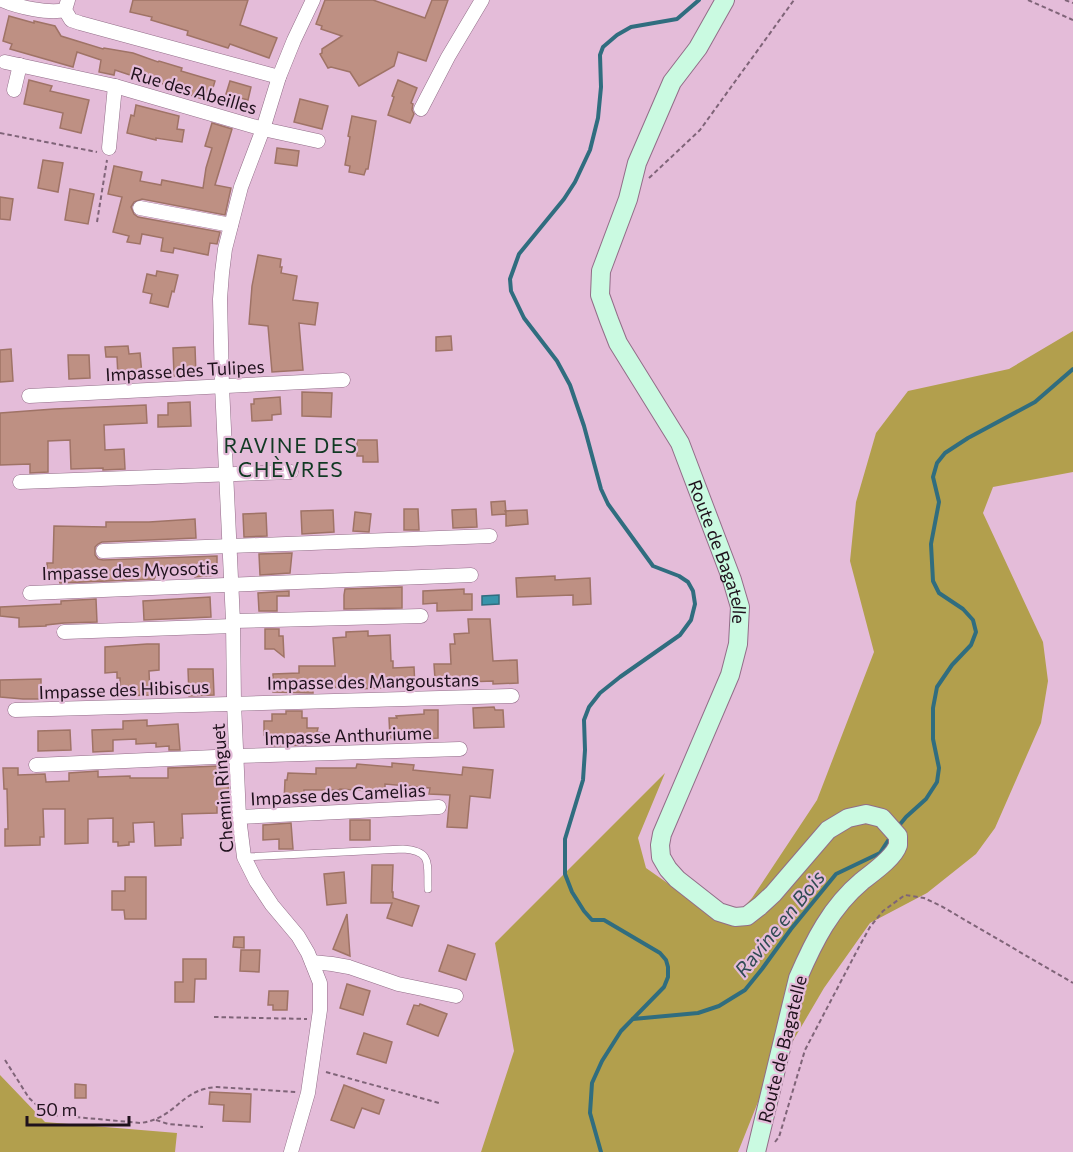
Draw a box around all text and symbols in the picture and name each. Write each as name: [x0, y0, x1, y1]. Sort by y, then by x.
street label: Rue des Abeilles: [128, 61, 260, 119]
street label: Impasse des Tulipes: [105, 355, 265, 385]
district label: RAVINE DES CHÈVRES: [224, 432, 358, 481]
street label: Route de Bagatelle: [684, 477, 751, 625]
street label: Impasse des Myosotis: [41, 556, 219, 584]
street label: Impasse des Mangoustans: [267, 668, 479, 694]
street label: Impasse des Hibiscus: [38, 675, 210, 703]
street label: Impasse Anthuriume: [264, 721, 432, 749]
street label: Chemin Ringuet: [206, 722, 238, 854]
street label: Impasse des Camelias: [250, 778, 426, 810]
water label: Ravine en Bois: [729, 865, 829, 981]
street label: Route de Bagatelle: [753, 973, 811, 1125]
scale bar: [27, 1089, 129, 1127]
text: 50 m: [36, 1098, 77, 1120]

